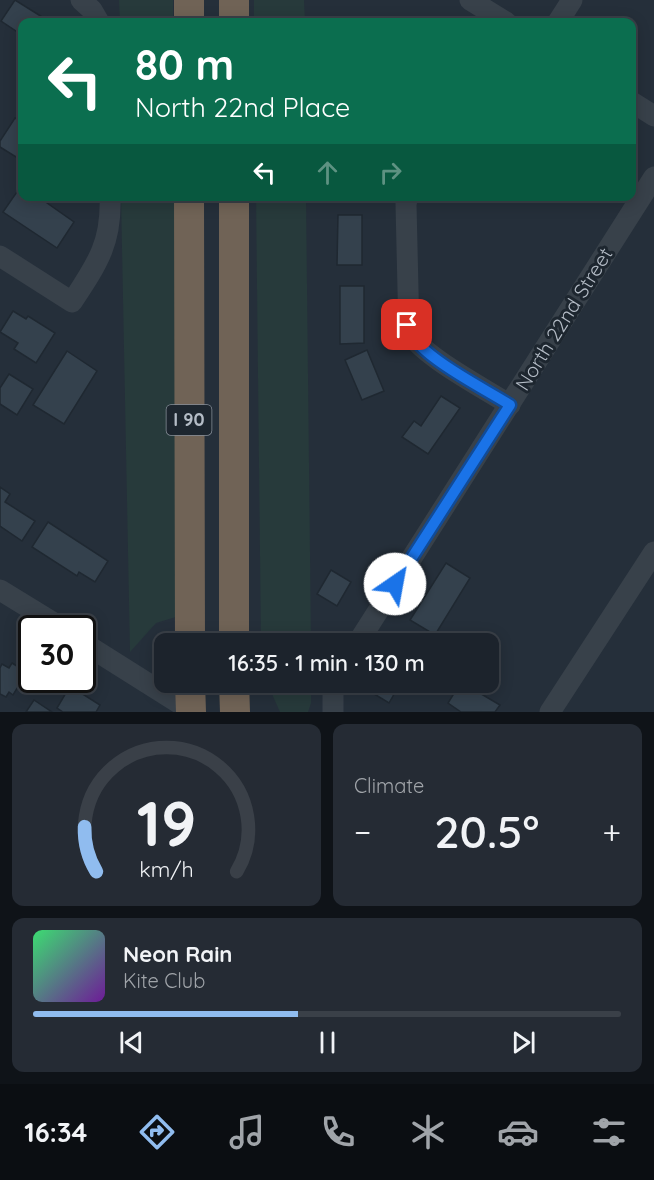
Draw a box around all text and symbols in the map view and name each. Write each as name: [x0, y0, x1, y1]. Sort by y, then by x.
text: 80 m: [135, 38, 234, 91]
icon: left: [36, 42, 114, 120]
text: North 22nd Place: [135, 90, 350, 124]
icon: left: [248, 156, 281, 189]
icon: ahead: [311, 156, 344, 189]
icon: right: [374, 156, 407, 189]
street label: North 22nd Street: [510, 242, 618, 395]
pin: [381, 299, 432, 350]
icon: arrive: [390, 308, 423, 341]
road number: I 90: [166, 405, 212, 435]
position arrow: [363, 552, 427, 616]
speed limit sign: 30: [18, 615, 96, 693]
text: 16:35 · 1 min · 130 m: [228, 649, 425, 677]
text: Climate: [354, 773, 424, 798]
text: 19: [137, 784, 196, 862]
text: 20.5°: [434, 803, 539, 859]
text: −: [354, 811, 371, 852]
text: +: [602, 811, 621, 852]
text: km/h: [139, 856, 194, 882]
text: Neon Rain: [123, 940, 232, 968]
text: Kite Club: [123, 968, 205, 993]
icon: previous: [115, 1026, 148, 1059]
icon: pause: [311, 1026, 344, 1059]
icon: next: [507, 1026, 540, 1059]
icon: directions: [136, 1111, 178, 1153]
icon: music: [226, 1111, 268, 1153]
icon: phone: [317, 1111, 359, 1153]
icon: climate: [407, 1111, 449, 1153]
icon: car: [497, 1111, 539, 1153]
icon: filters: [588, 1111, 630, 1153]
text: 16:34: [24, 1115, 87, 1149]

